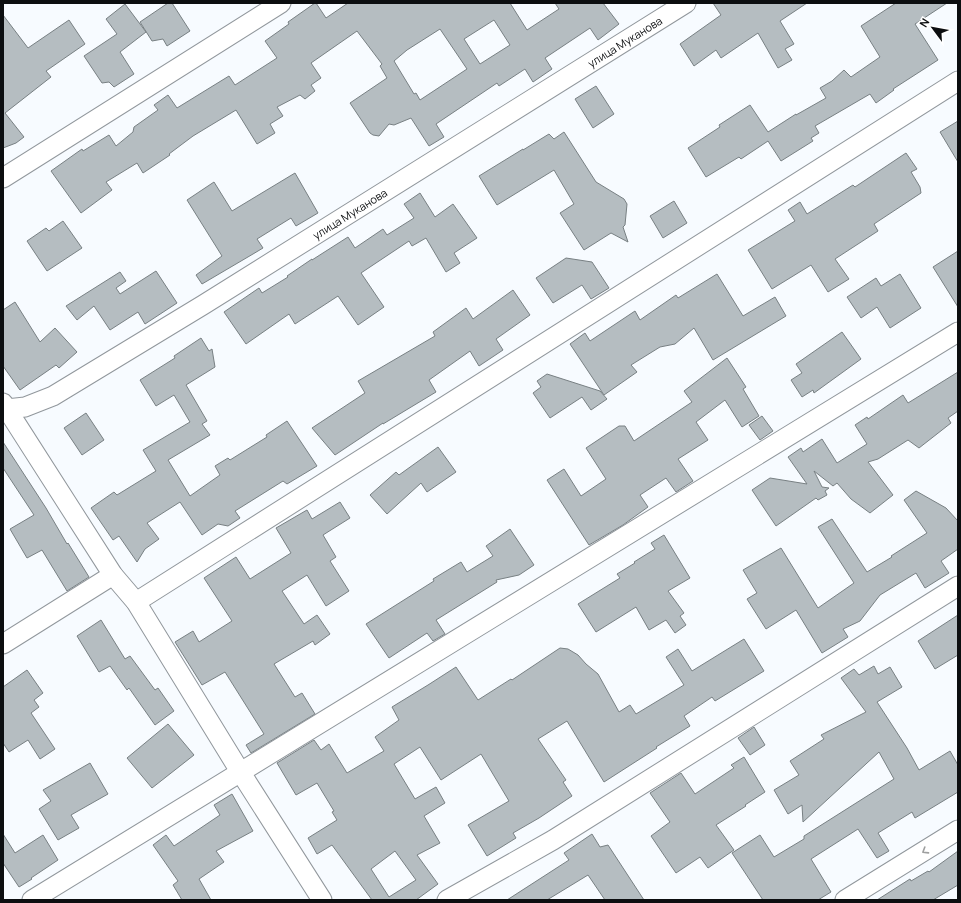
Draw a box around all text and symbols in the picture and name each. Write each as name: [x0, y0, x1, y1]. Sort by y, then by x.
north arrow: [913, 8, 953, 48]
street label: улица Муканова: [585, 13, 665, 70]
text: N: [916, 15, 933, 30]
street label: улица Муканова: [310, 185, 390, 242]
one-way arrow: [922, 846, 929, 853]

